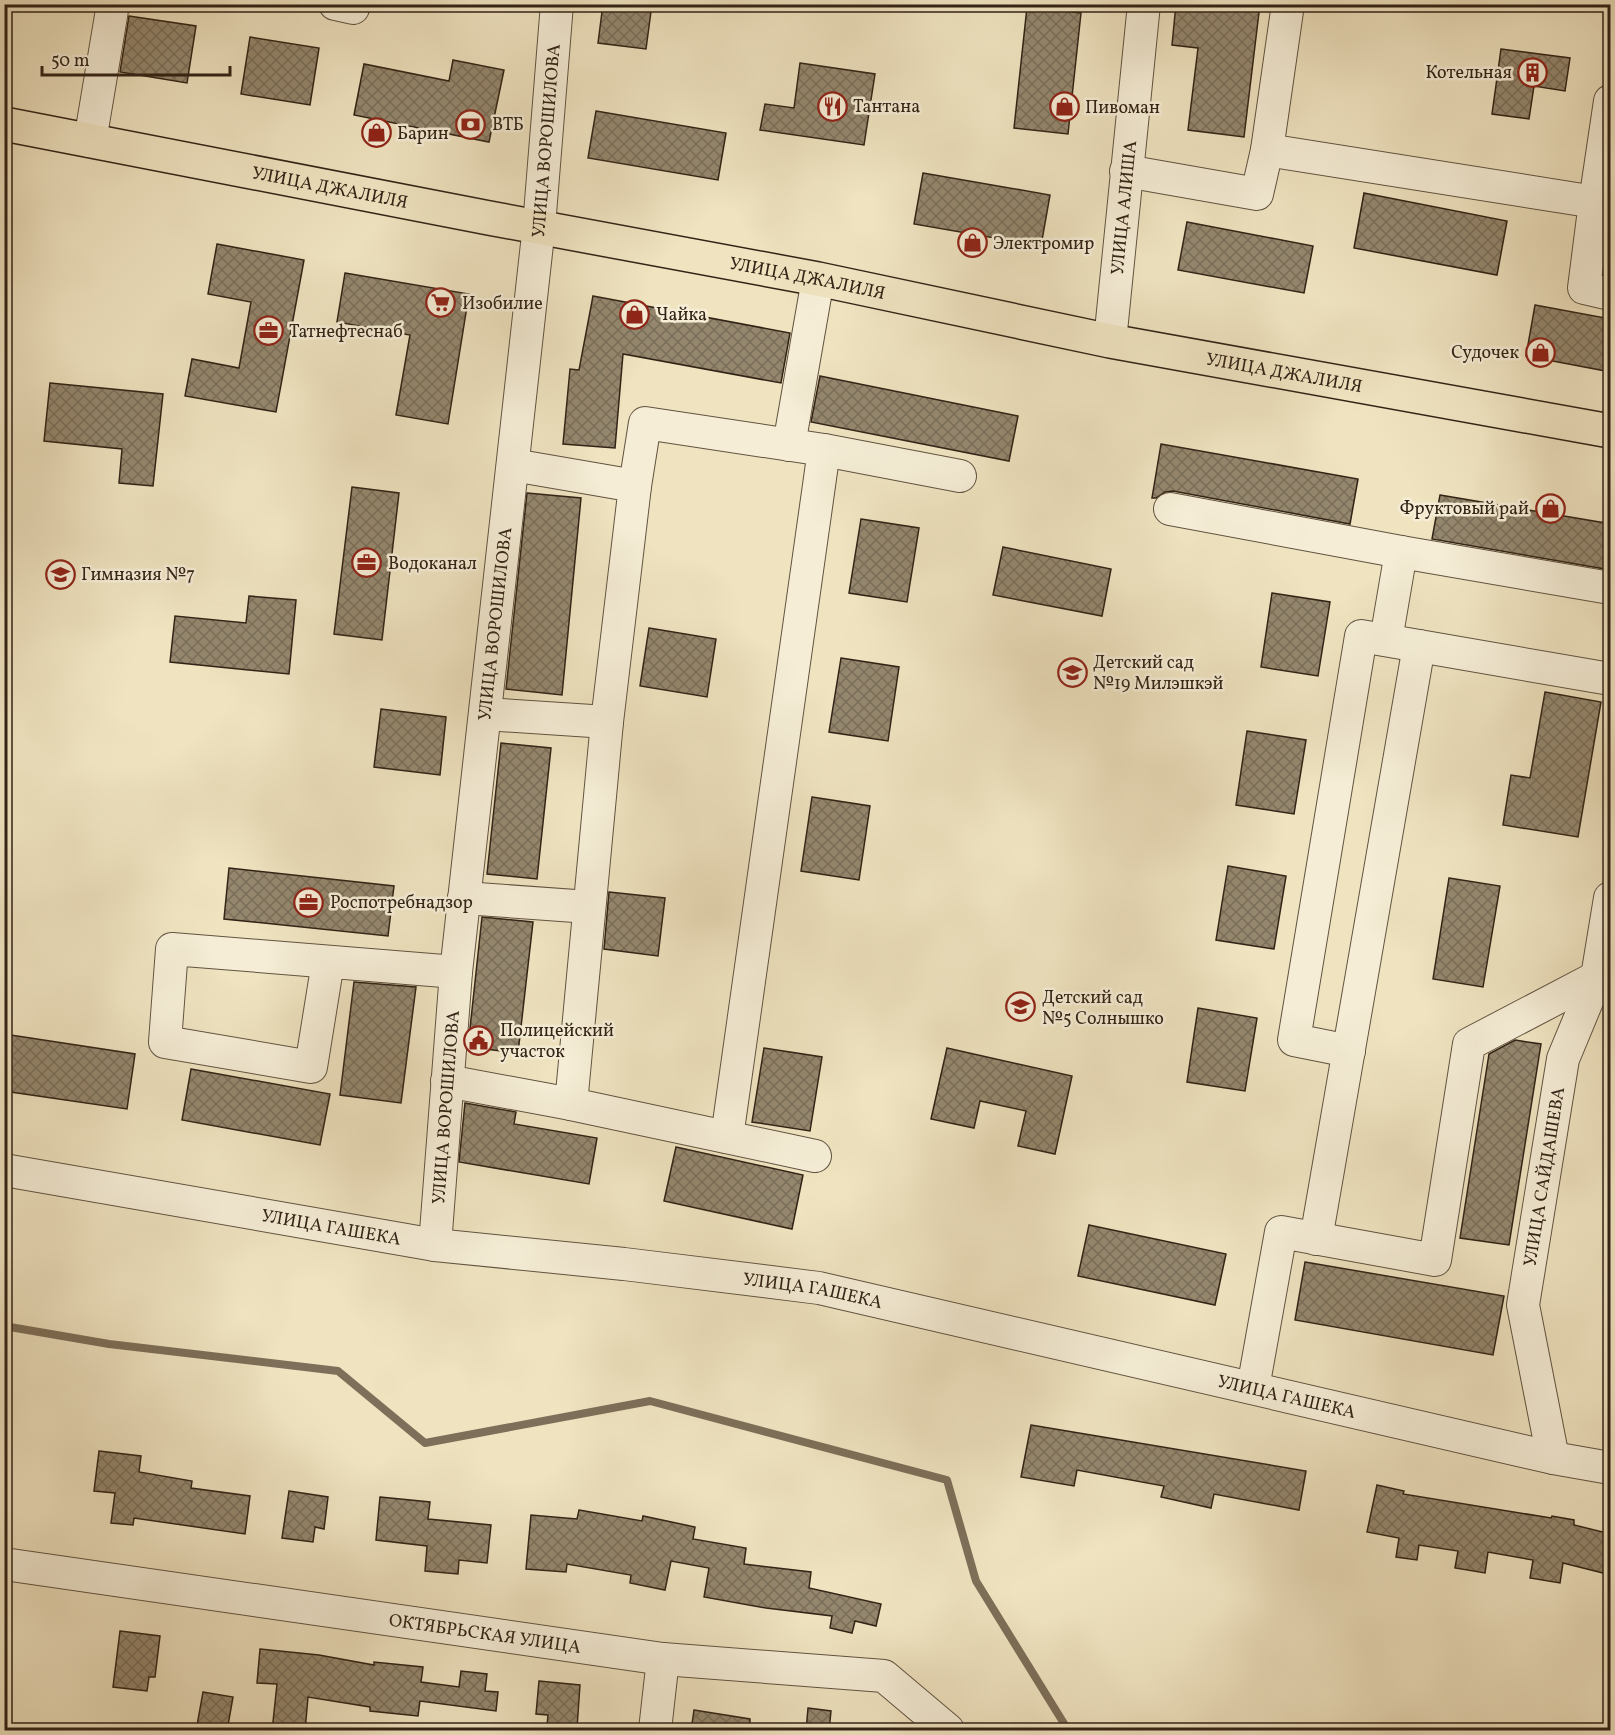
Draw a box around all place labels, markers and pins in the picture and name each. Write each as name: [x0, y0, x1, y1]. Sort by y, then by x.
building icon: Котельная: [1517, 56, 1549, 88]
place label: Котельная: [1426, 61, 1512, 86]
restaurant icon: Тантана: [816, 90, 848, 122]
shop icon: Пивоман: [1048, 91, 1080, 123]
place label: Тантана: [853, 95, 920, 120]
place label: Пивоман: [1085, 96, 1160, 121]
bank icon: ВТБ: [455, 108, 487, 140]
place label: ВТБ: [492, 113, 524, 138]
shop icon: Барин: [360, 117, 392, 149]
place label: Барин: [397, 122, 449, 147]
shop icon: Электромир: [956, 227, 988, 259]
place label: Электромир: [993, 232, 1094, 257]
supermarket icon: Изобилие: [425, 287, 457, 319]
place label: Изобилие: [462, 292, 543, 317]
shop icon: Чайка: [619, 298, 651, 330]
place label: Чайка: [656, 303, 707, 328]
office icon: Татнефтеснаб: [252, 315, 284, 347]
place label: Татнефтеснаб: [289, 320, 403, 345]
shop icon: Судочек: [1524, 336, 1556, 368]
place label: Судочек: [1451, 341, 1519, 366]
shop icon: Фруктовый рай: [1534, 492, 1566, 524]
place label: Фруктовый рай: [1400, 497, 1529, 522]
office icon: Водоканал: [351, 547, 383, 579]
place label: Водоканал: [388, 552, 477, 577]
school or university icon: Гимназия №7: [44, 558, 76, 590]
place label: Гимназия №7: [81, 563, 195, 588]
place label: Детский сад №19 Милэшкэй: [1093, 651, 1223, 697]
school or university icon: Детский сад №19 Милэшкэй: [1056, 656, 1088, 688]
office icon: Роспотребнадзор: [293, 886, 325, 918]
place label: Роспотребнадзор: [330, 891, 473, 916]
place label: Детский сад №5 Солнышко: [1042, 986, 1164, 1032]
school or university icon: Детский сад №5 Солнышко: [1005, 991, 1037, 1023]
place label: Полицейский участок: [500, 1019, 614, 1065]
public building icon: Полицейский участок: [463, 1024, 495, 1056]

